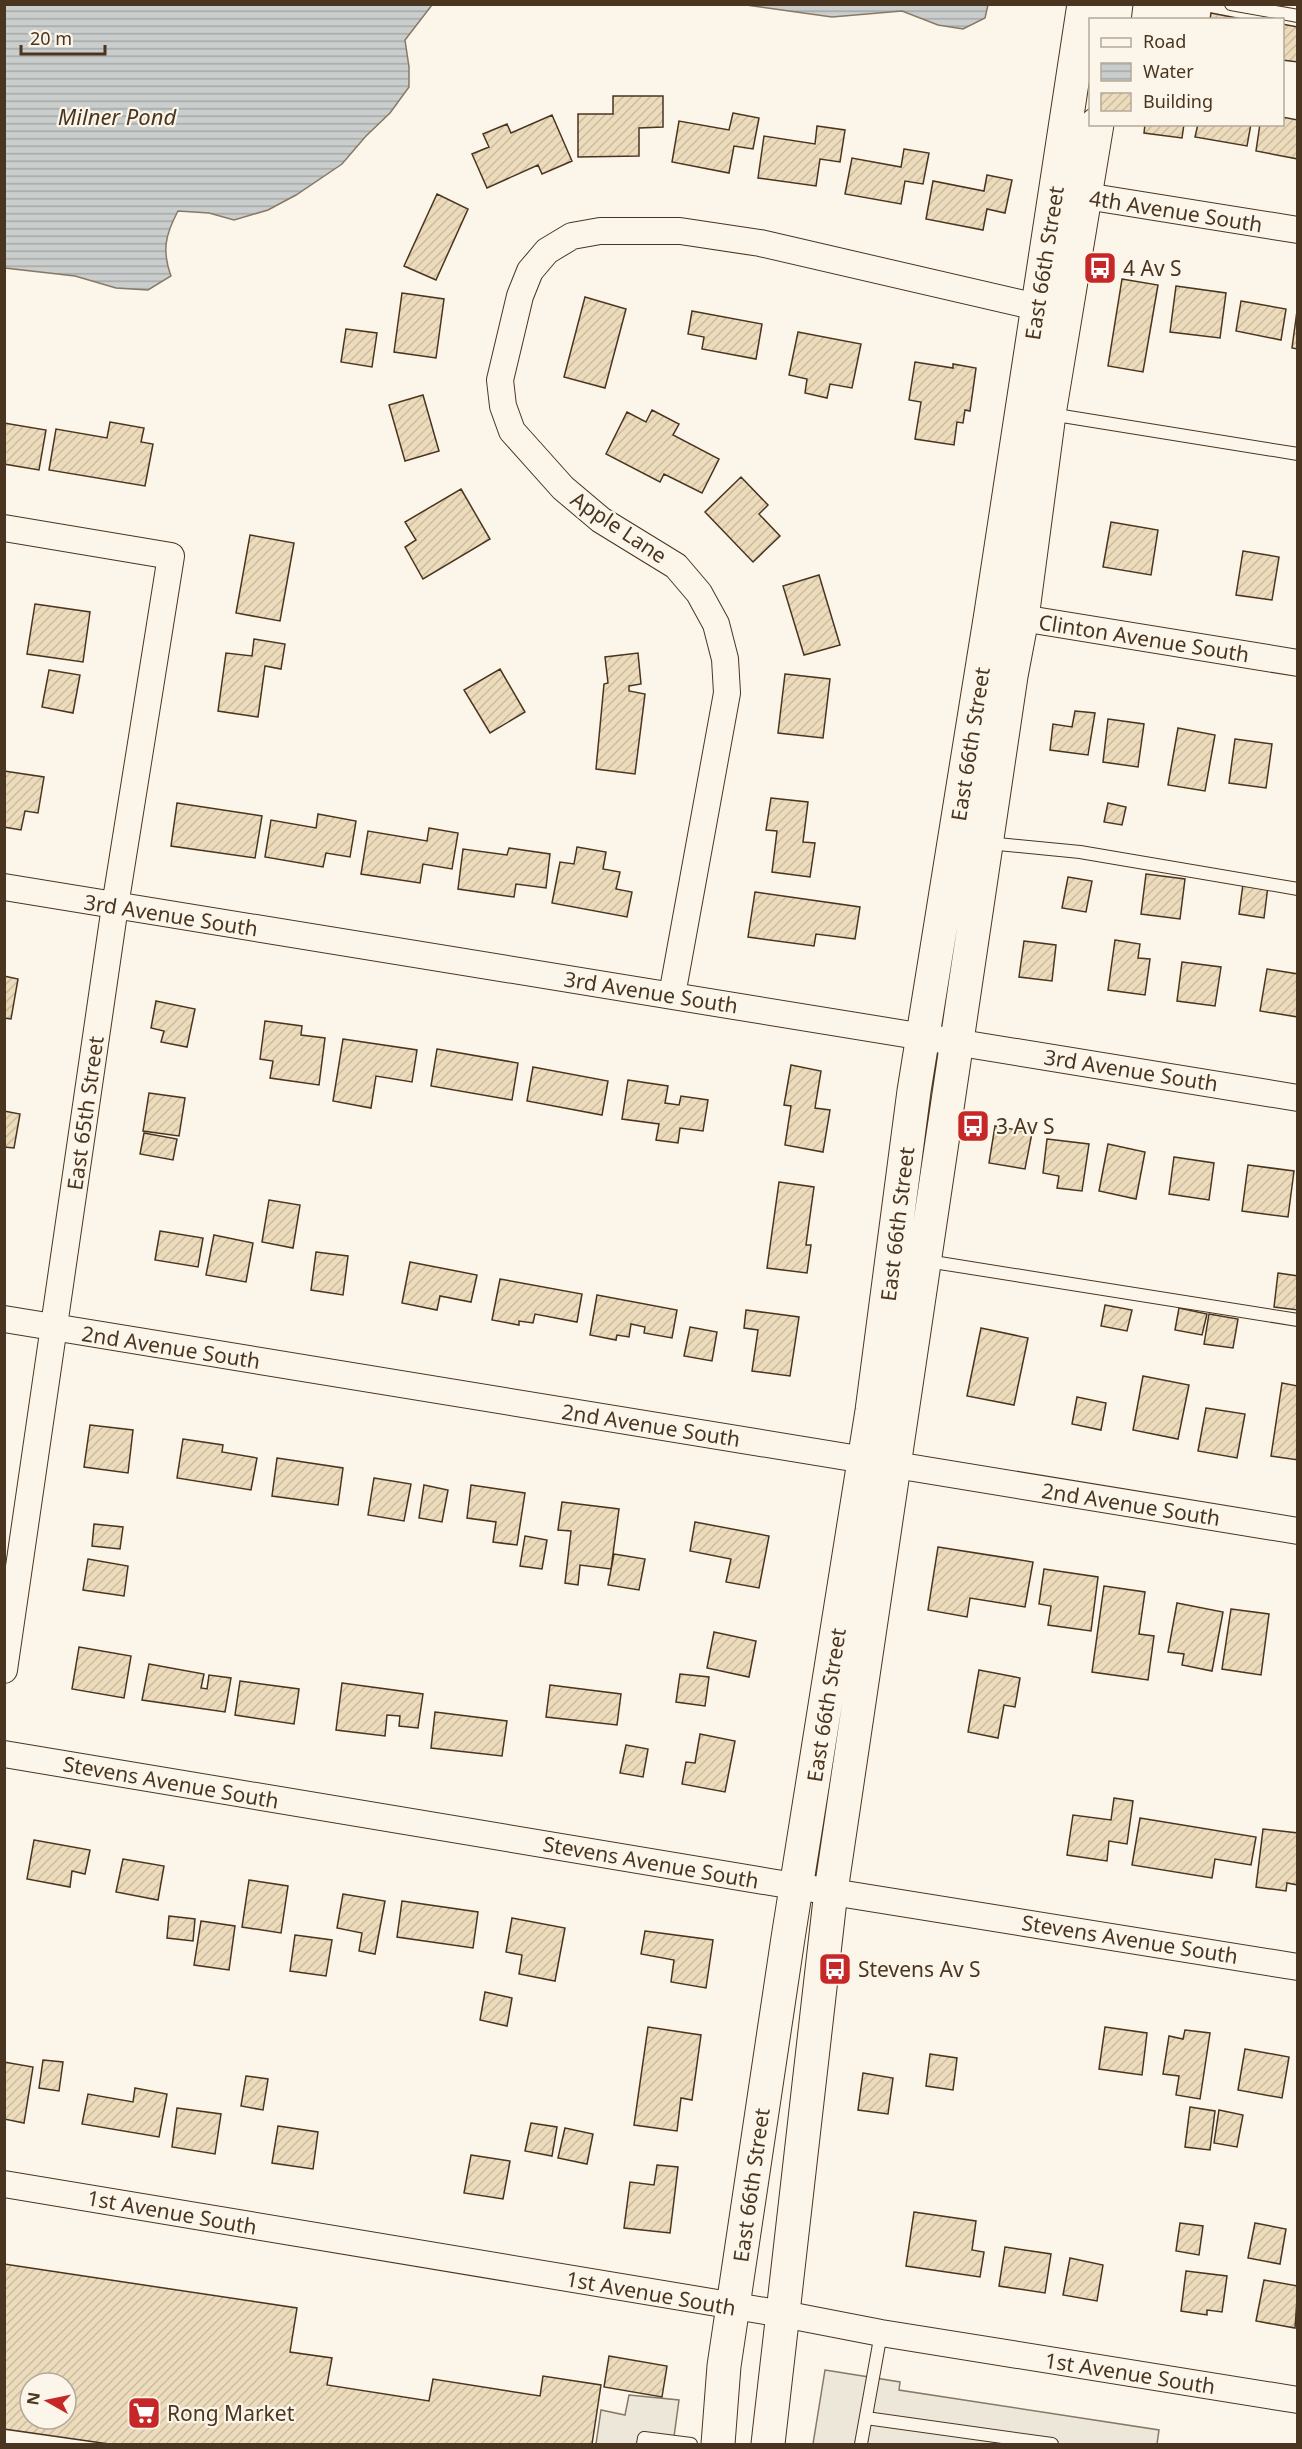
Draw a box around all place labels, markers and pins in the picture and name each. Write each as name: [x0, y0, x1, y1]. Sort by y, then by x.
bus stop icon: 4 Av S: [1082, 250, 1118, 286]
place label: 4 Av S: [1123, 254, 1182, 282]
bus stop icon: 3 Av S: [955, 1108, 991, 1144]
place label: 3 Av S: [996, 1112, 1055, 1140]
bus stop icon: Stevens Av S: [817, 1951, 853, 1987]
place label: Stevens Av S: [858, 1955, 981, 1983]
supermarket icon: Rong Market: [126, 2395, 162, 2431]
place label: Rong Market: [167, 2399, 295, 2427]

